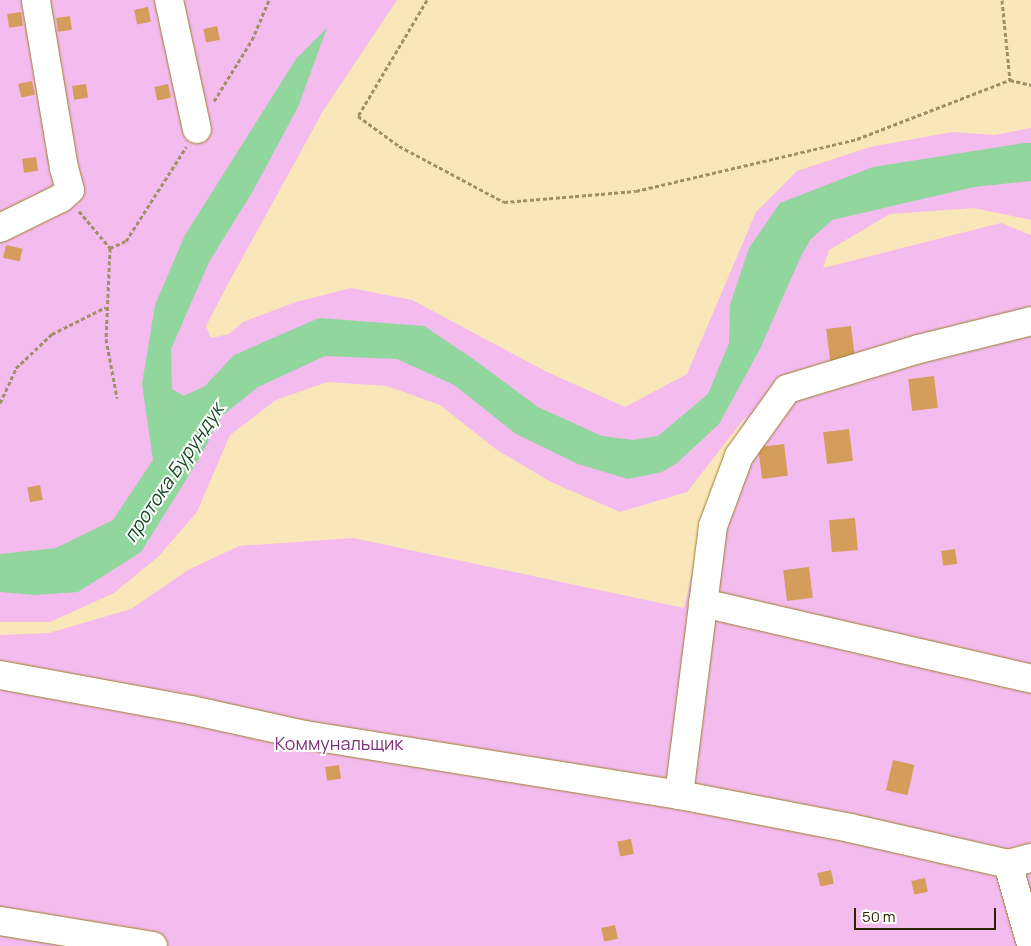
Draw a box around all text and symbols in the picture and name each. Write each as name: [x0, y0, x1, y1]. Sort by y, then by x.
water label: протока Бурундук: [119, 400, 229, 546]
park label: Коммунальщик: [275, 732, 403, 754]
scale bar: [856, 898, 998, 930]
text: 50 m: [862, 906, 896, 927]

